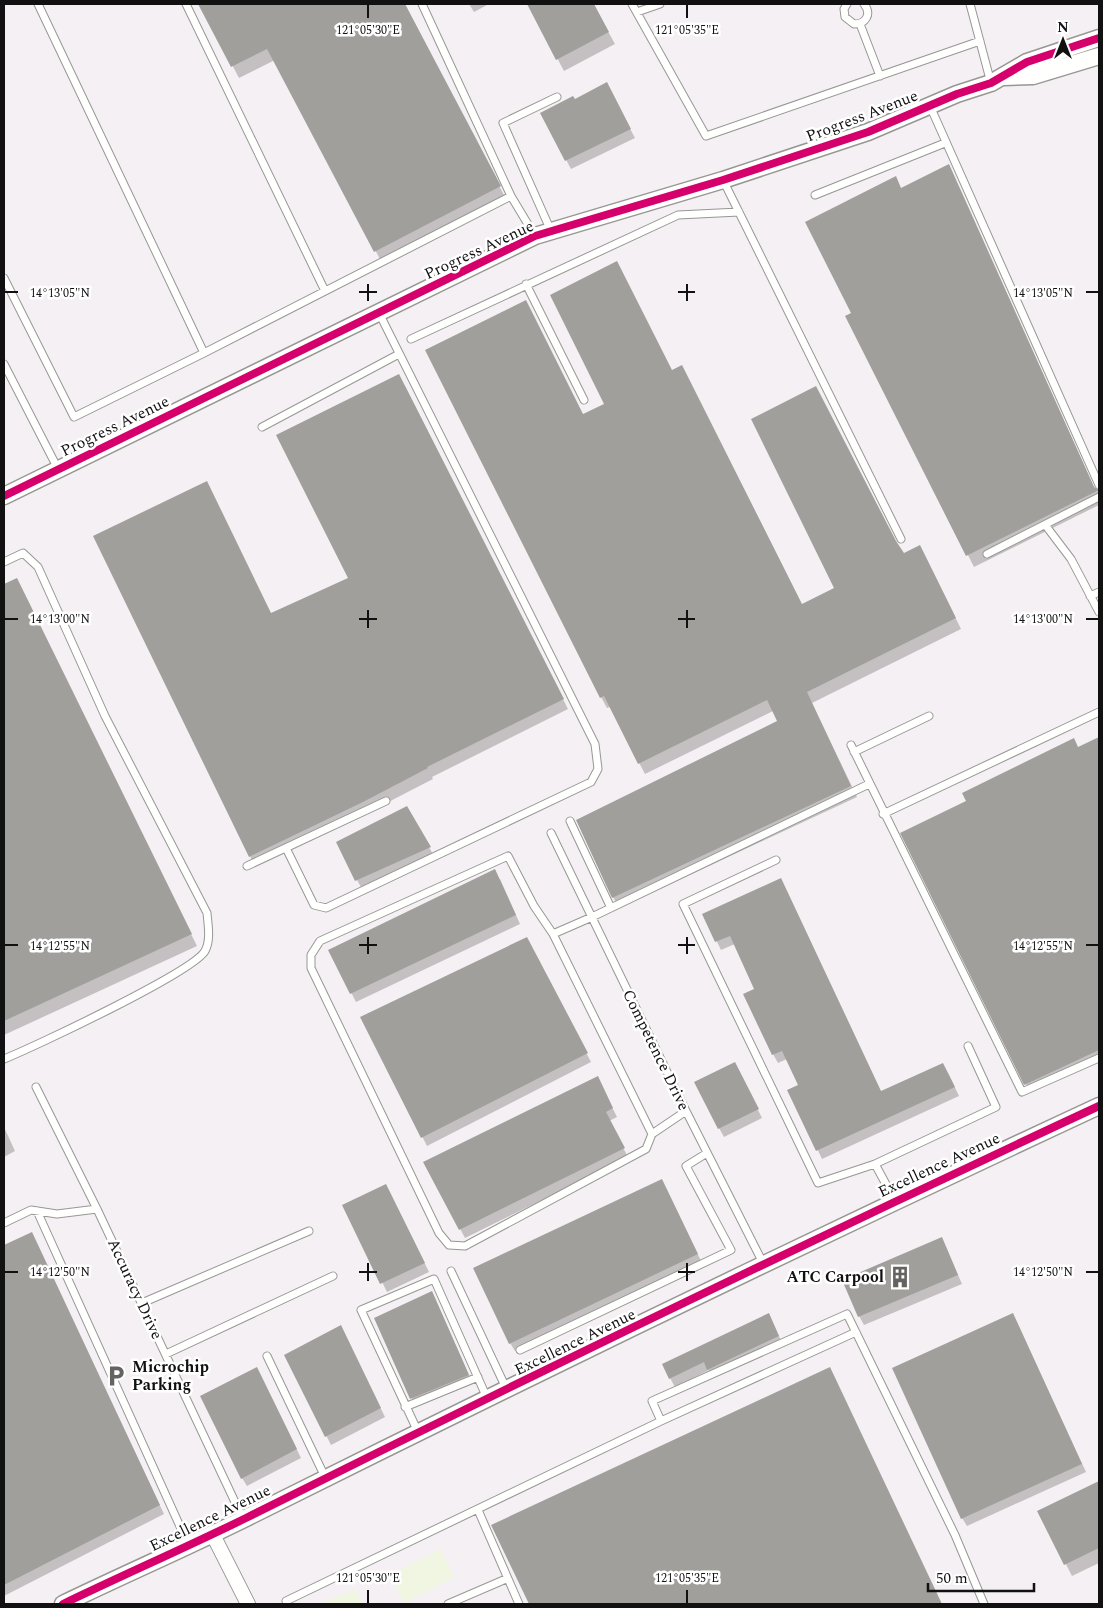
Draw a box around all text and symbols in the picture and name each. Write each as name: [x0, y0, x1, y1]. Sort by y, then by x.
north arrow: [1038, 15, 1088, 65]
text: N: [1057, 17, 1069, 38]
text: 121°05'30"E: [336, 21, 400, 40]
text: 121°05'35"E: [655, 21, 719, 40]
street label: Progress Avenue: [803, 84, 921, 148]
street label: Progress Avenue: [420, 214, 538, 286]
text: 14°13'05"N: [30, 284, 90, 303]
text: 14°13'05"N: [1013, 284, 1073, 303]
street label: Progress Avenue: [57, 389, 173, 463]
text: 14°13'00"N: [30, 610, 90, 629]
text: 14°13'00"N: [1013, 610, 1073, 629]
text: 14°12'55"N: [30, 937, 90, 956]
text: 14°12'55"N: [1013, 937, 1073, 956]
street label: Competence Drive: [616, 985, 696, 1115]
street label: Excellence Avenue: [874, 1126, 1004, 1204]
street label: Accuracy Drive: [101, 1235, 169, 1343]
text: 14°12'50"N: [30, 1263, 90, 1282]
text: 14°12'50"N: [1013, 1263, 1073, 1282]
building icon: ATC Carpool: [887, 1264, 913, 1290]
place label: ATC Carpool: [787, 1265, 884, 1289]
street label: Excellence Avenue: [510, 1302, 640, 1382]
place label: Microchip Parking: [132, 1355, 209, 1397]
parking icon: Microchip Parking: [103, 1363, 129, 1389]
street label: Excellence Avenue: [145, 1478, 275, 1558]
scale bar: [928, 1560, 1034, 1592]
text: 50 m: [936, 1567, 968, 1590]
text: 121°05'30"E: [336, 1569, 400, 1588]
text: 121°05'35"E: [655, 1569, 719, 1588]

